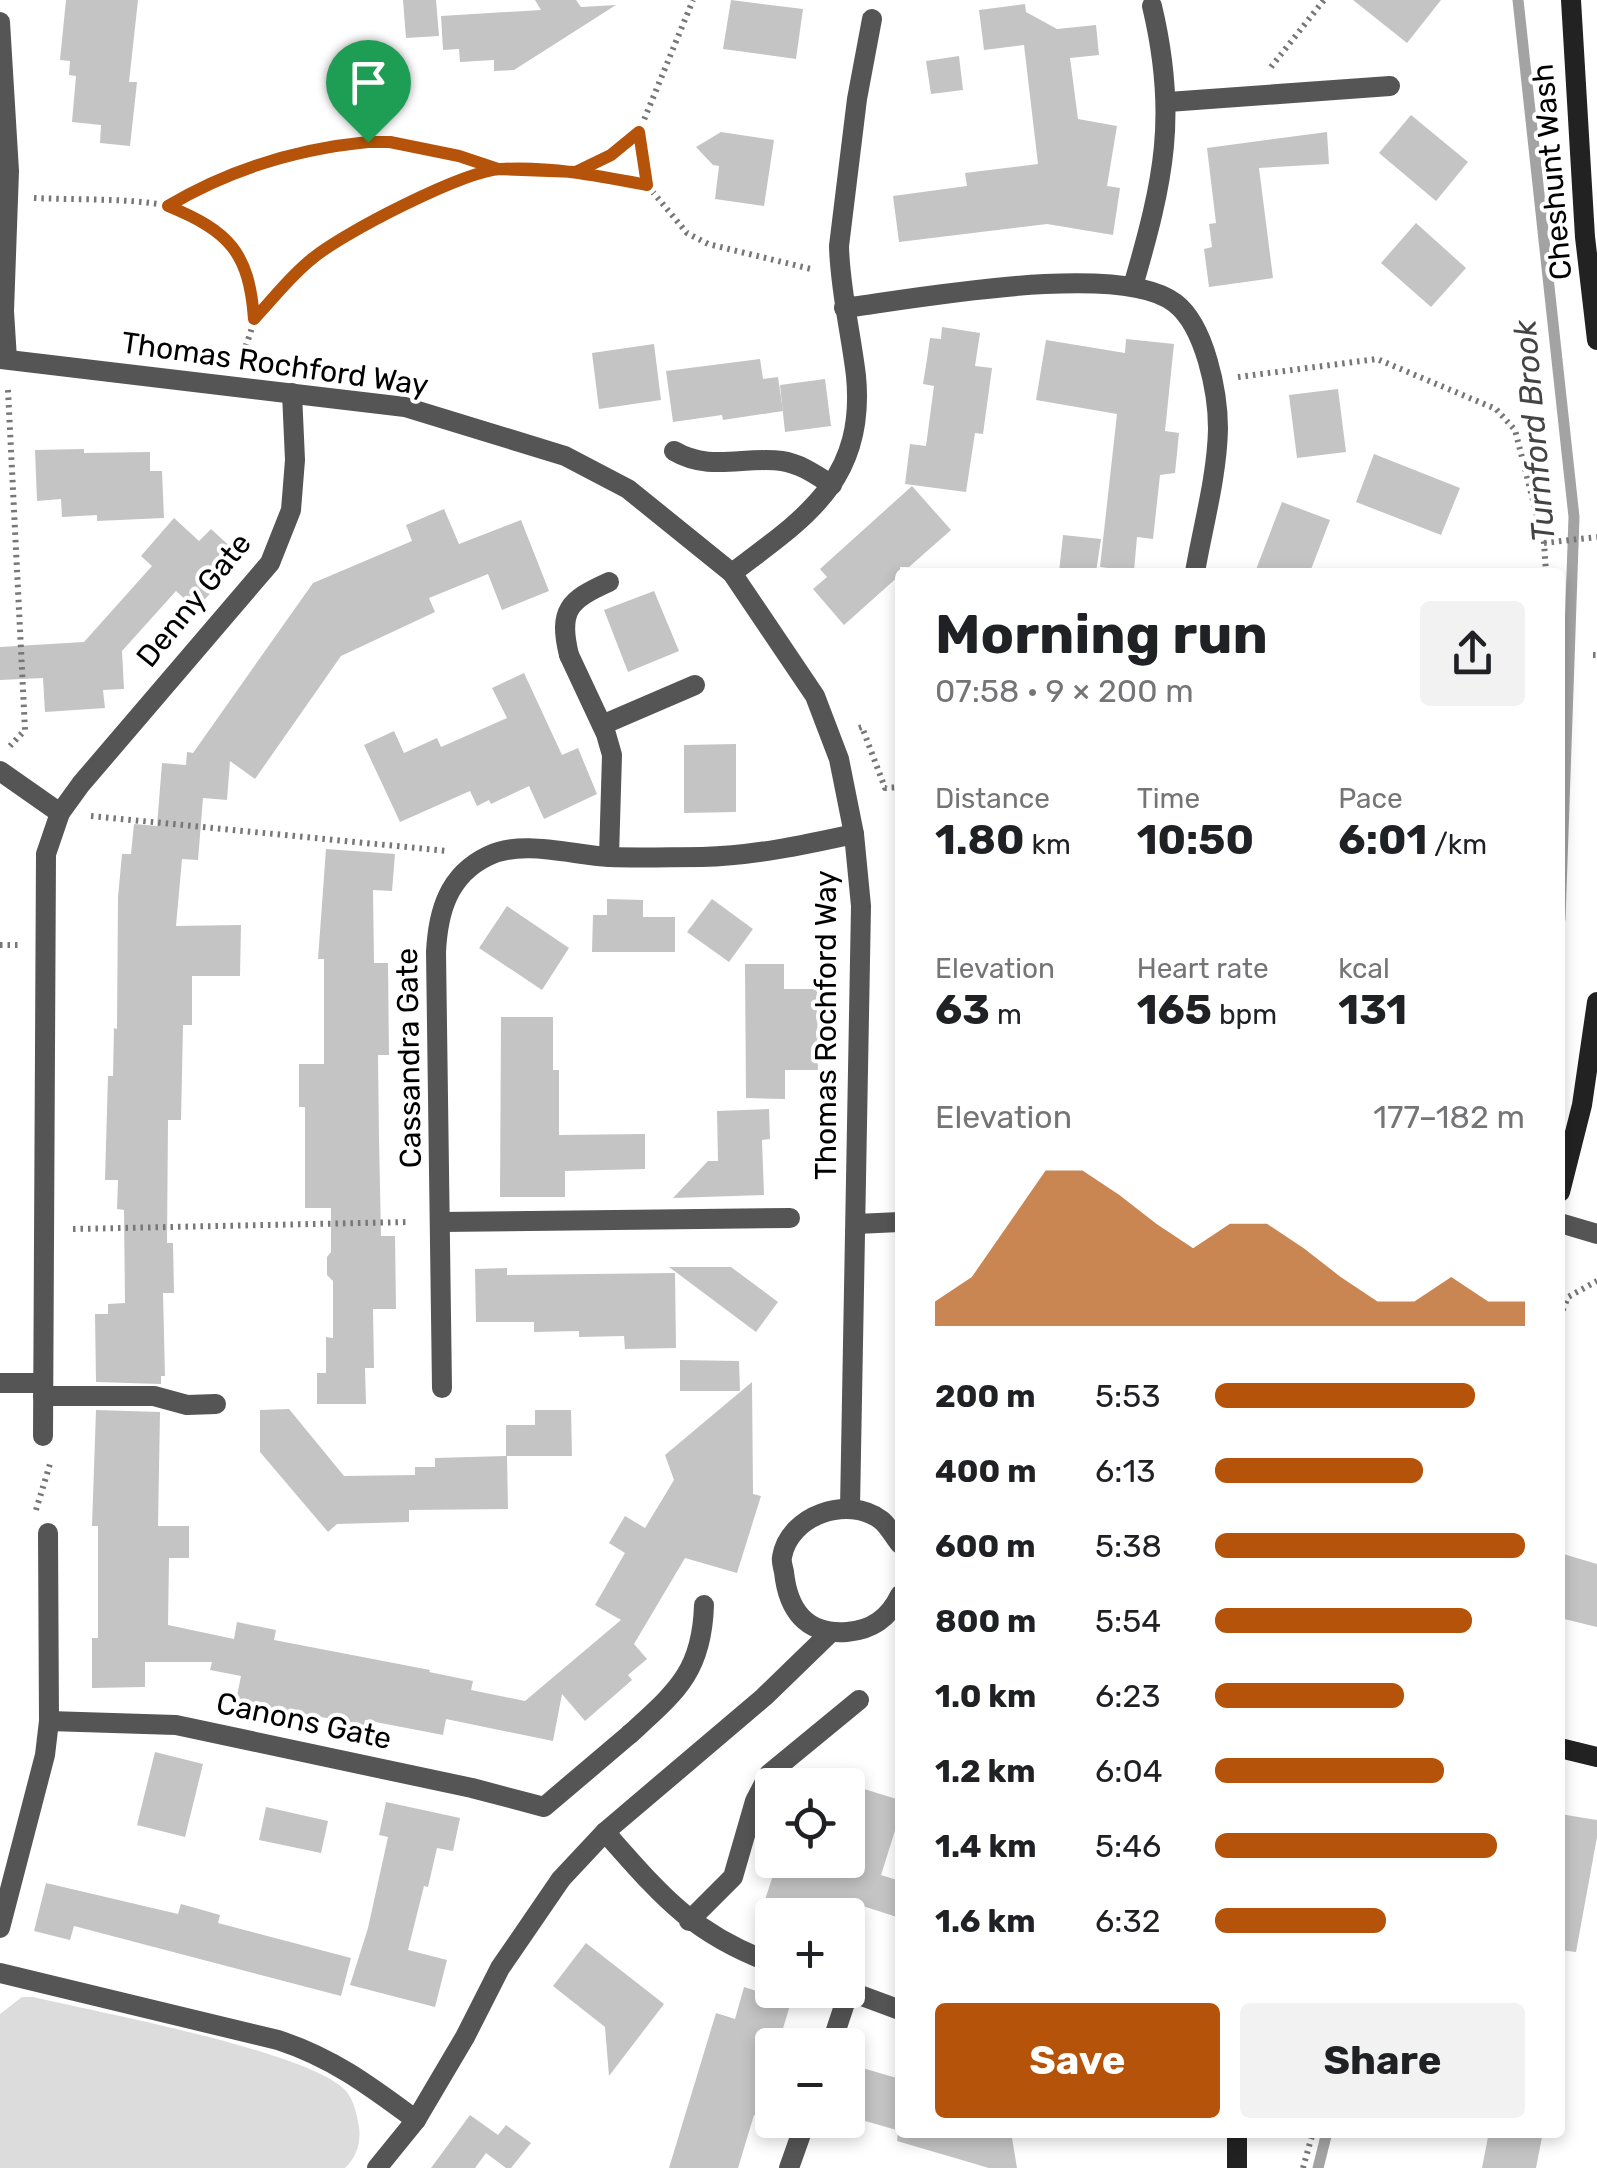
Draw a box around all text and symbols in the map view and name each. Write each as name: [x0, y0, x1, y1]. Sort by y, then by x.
pin: [326, 40, 411, 143]
icon: arrive: [341, 55, 396, 110]
street label: Cheshunt Wash: [1525, 62, 1579, 282]
water label: Turnford Brook: [1505, 318, 1563, 544]
street label: Thomas Rochford Way: [119, 325, 431, 403]
street label: Denny Gate: [129, 526, 259, 674]
button: share: [1420, 601, 1525, 706]
text: Morning run: [935, 602, 1268, 667]
text: 07:58 · 9 × 200 m: [935, 672, 1194, 710]
text: Distance: [935, 782, 1050, 815]
text: Time: [1137, 782, 1200, 815]
text: Pace: [1338, 782, 1403, 815]
text: 1.80: [935, 815, 1025, 865]
text: 10:50: [1137, 815, 1254, 865]
text: 6:01: [1338, 815, 1427, 865]
text: km: [1025, 828, 1071, 861]
text: /km: [1427, 828, 1487, 861]
street label: Thomas Rochford Way: [808, 870, 844, 1180]
street label: Cassandra Gate: [389, 948, 429, 1168]
text: Elevation: [935, 952, 1055, 985]
text: Heart rate: [1137, 952, 1269, 985]
text: kcal: [1338, 952, 1390, 985]
text: 63: [935, 985, 990, 1035]
text: 165: [1137, 985, 1212, 1035]
text: 131: [1338, 985, 1407, 1035]
text: m: [990, 998, 1022, 1031]
text: bpm: [1212, 998, 1277, 1031]
text: Elevation: [935, 1098, 1072, 1136]
text: 177–182 m: [1373, 1098, 1525, 1136]
text: 200 m: [935, 1377, 1035, 1415]
text: 5:53: [1095, 1377, 1160, 1415]
text: 400 m: [935, 1452, 1037, 1490]
text: 6:13: [1095, 1452, 1155, 1490]
text: 600 m: [935, 1527, 1035, 1565]
text: 5:38: [1095, 1527, 1162, 1565]
text: 800 m: [935, 1602, 1036, 1640]
text: 5:54: [1095, 1602, 1161, 1640]
text: 1.0 km: [935, 1677, 1036, 1715]
text: 6:23: [1095, 1677, 1161, 1715]
street label: Canons Gate: [213, 1685, 395, 1757]
text: 1.2 km: [935, 1752, 1036, 1790]
text: 6:04: [1095, 1752, 1163, 1790]
map controls: [755, 1768, 865, 2138]
button: locate: [755, 1768, 865, 1878]
text: 1.4 km: [935, 1827, 1036, 1865]
text: 5:46: [1095, 1827, 1161, 1865]
button: +: [755, 1898, 865, 2008]
text: 1.6 km: [935, 1902, 1036, 1940]
text: 6:32: [1095, 1902, 1161, 1940]
button: Save: [935, 2003, 1220, 2118]
button: Share: [1240, 2003, 1525, 2118]
button: −: [755, 2028, 865, 2138]

